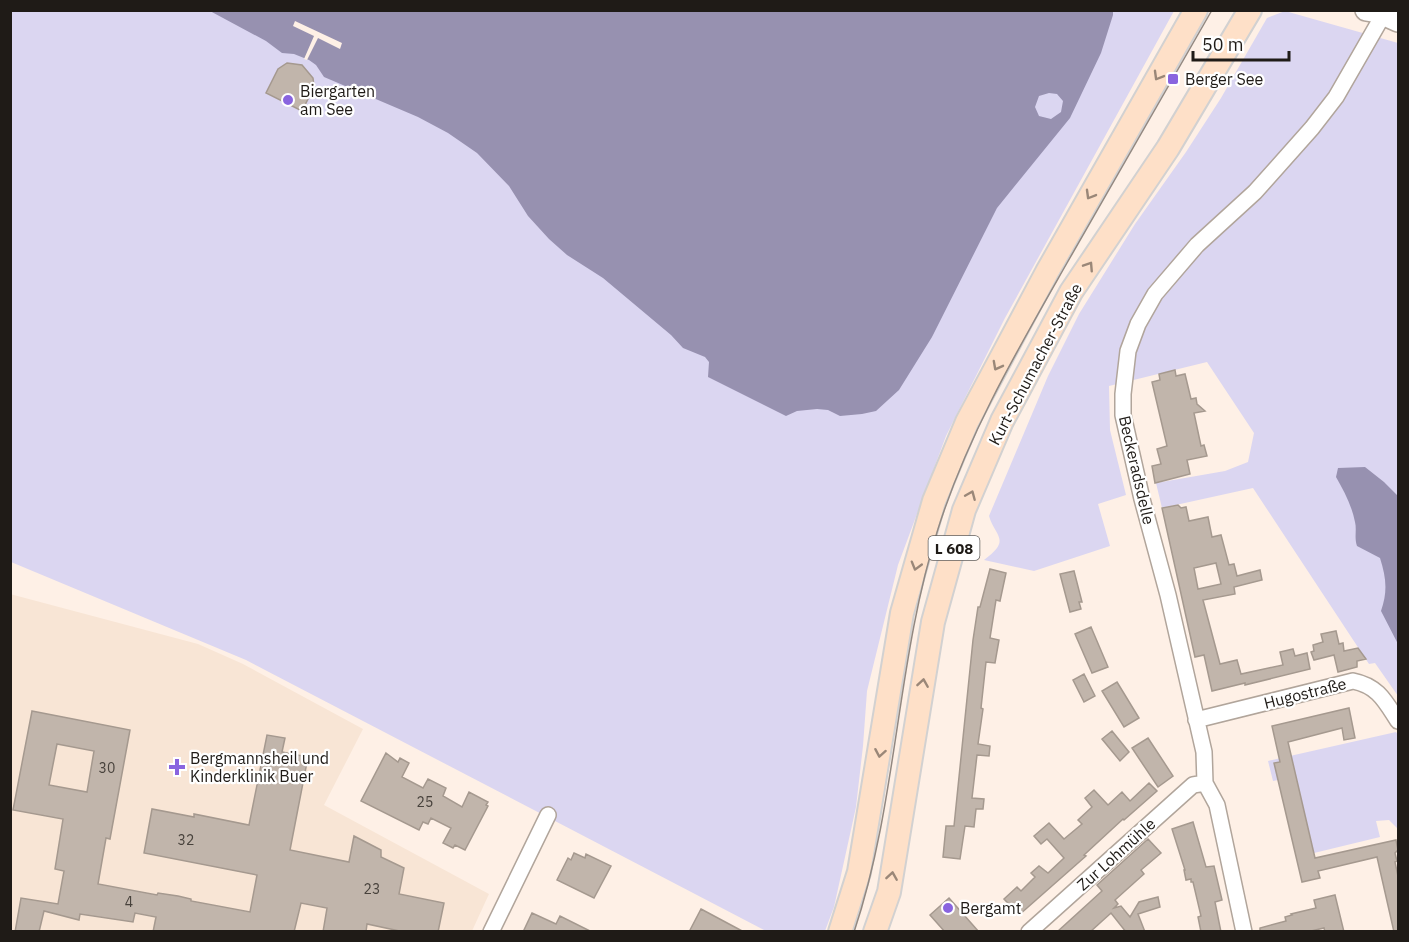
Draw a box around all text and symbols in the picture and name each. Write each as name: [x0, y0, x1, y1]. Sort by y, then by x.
scale bar: [1193, 24, 1289, 62]
text: 50 m: [1202, 33, 1244, 56]
place label: Berger See: [1185, 69, 1264, 89]
one-way arrow: [1154, 70, 1166, 80]
marker: Berger See: [1166, 72, 1180, 86]
place label: Biergarten am See: [300, 81, 375, 119]
marker: Biergarten am See: [281, 93, 295, 107]
one-way arrow: [1086, 189, 1098, 199]
one-way arrow: [1081, 261, 1092, 272]
street label: Kurt-Schumacher-Straße: [984, 280, 1086, 448]
one-way arrow: [992, 360, 1004, 371]
street label: Beckeradsdelle: [1115, 414, 1159, 527]
one-way arrow: [964, 490, 976, 501]
road number: L 608: [928, 536, 980, 560]
one-way arrow: [910, 561, 923, 571]
street label: Hugostraße: [1262, 673, 1349, 713]
one-way arrow: [916, 679, 928, 688]
place label: Bergmannsheil und Kinderklinik Buer: [190, 748, 329, 786]
one-way arrow: [874, 749, 886, 758]
marker: Bergmannsheil und Kinderklinik Buer: [168, 758, 186, 776]
house number: 30: [99, 759, 115, 777]
house number: 25: [417, 793, 433, 811]
street label: Zur Lohmühle: [1072, 813, 1160, 895]
house number: 32: [178, 831, 194, 849]
one-way arrow: [885, 871, 897, 880]
house number: 23: [364, 880, 380, 898]
house number: 4: [125, 893, 133, 911]
place label: Bergamt: [960, 898, 1021, 918]
marker: Bergamt: [941, 901, 955, 915]

